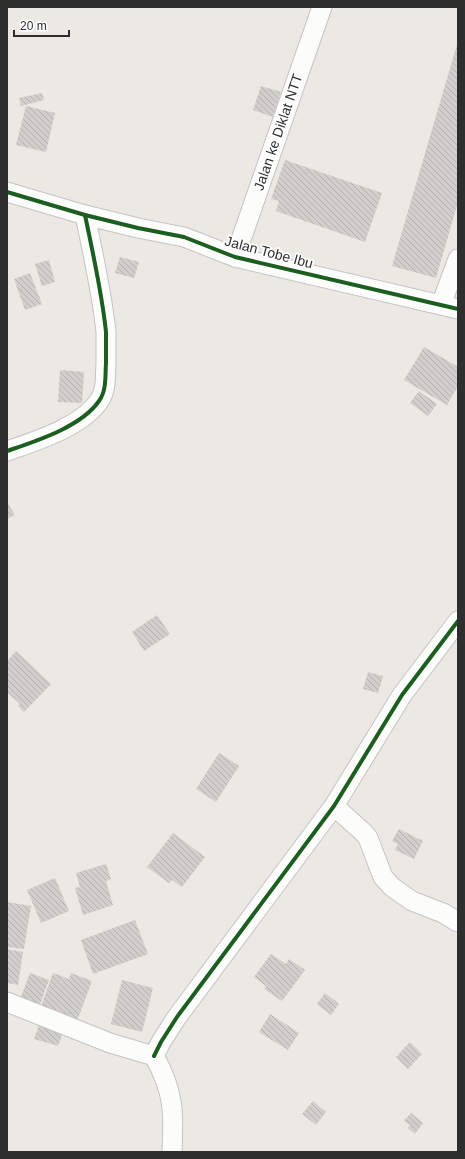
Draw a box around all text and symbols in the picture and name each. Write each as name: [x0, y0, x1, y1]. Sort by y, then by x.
scale bar: [14, 12, 69, 38]
text: 20 m: [20, 19, 47, 33]
street label: Jalan ke Diklat NTT: [251, 71, 306, 192]
street label: Jalan Tobe Ibu: [223, 233, 315, 271]

